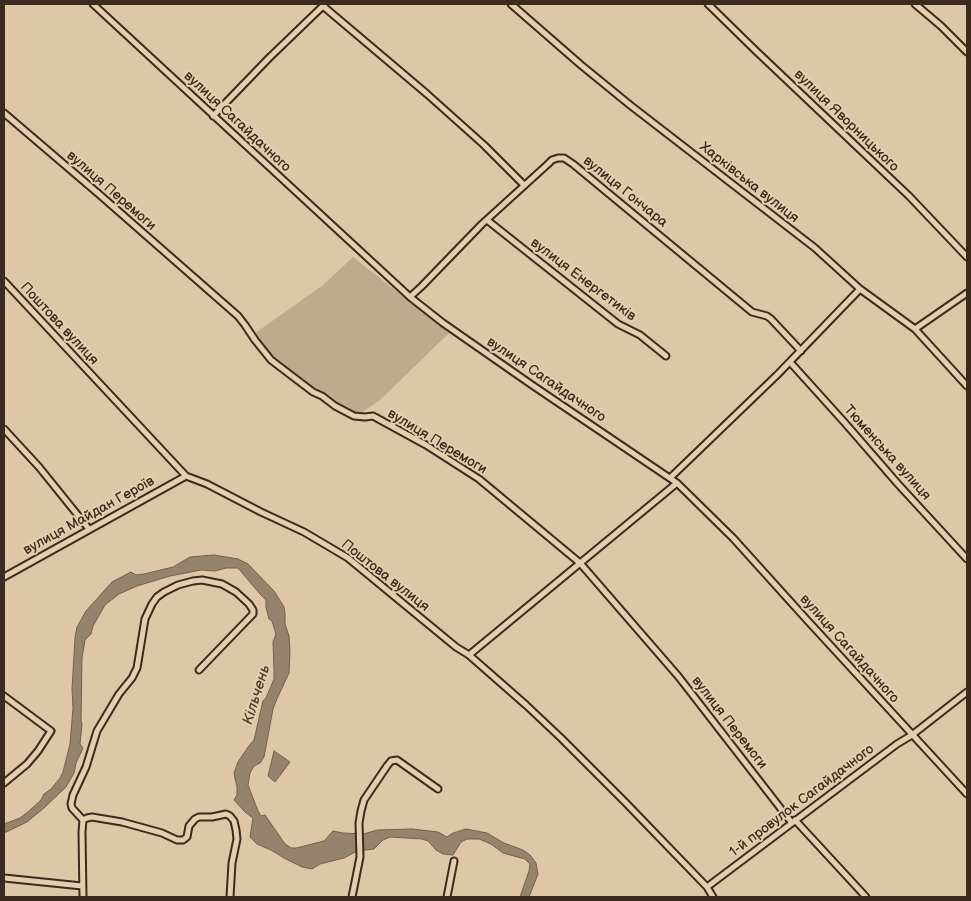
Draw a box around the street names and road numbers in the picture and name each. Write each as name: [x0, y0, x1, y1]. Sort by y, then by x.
street label: вулиця Яворницького: [790, 66, 902, 176]
street label: вулиця Сагайдачного: [180, 68, 294, 176]
street label: Харківська вулиця: [696, 139, 802, 227]
street label: вулиця Перемоги: [63, 148, 159, 234]
street label: вулиця Гончара: [579, 153, 671, 231]
street label: вулиця Енергетиків: [527, 235, 639, 325]
street label: Поштова вулиця: [16, 279, 102, 369]
street label: вулиця Сагайдачного: [483, 334, 609, 426]
street label: Тюменська вулиця: [840, 402, 934, 504]
street label: вулиця Перемоги: [384, 406, 490, 478]
street label: вулиця Майдан Героїв: [21, 473, 157, 559]
street label: Поштова вулиця: [338, 536, 432, 616]
street label: вулиця Сагайдачного: [796, 591, 902, 707]
street label: вулиця Перемоги: [688, 673, 770, 773]
street label: 1-й провулок Сагайдачного: [726, 741, 878, 861]

